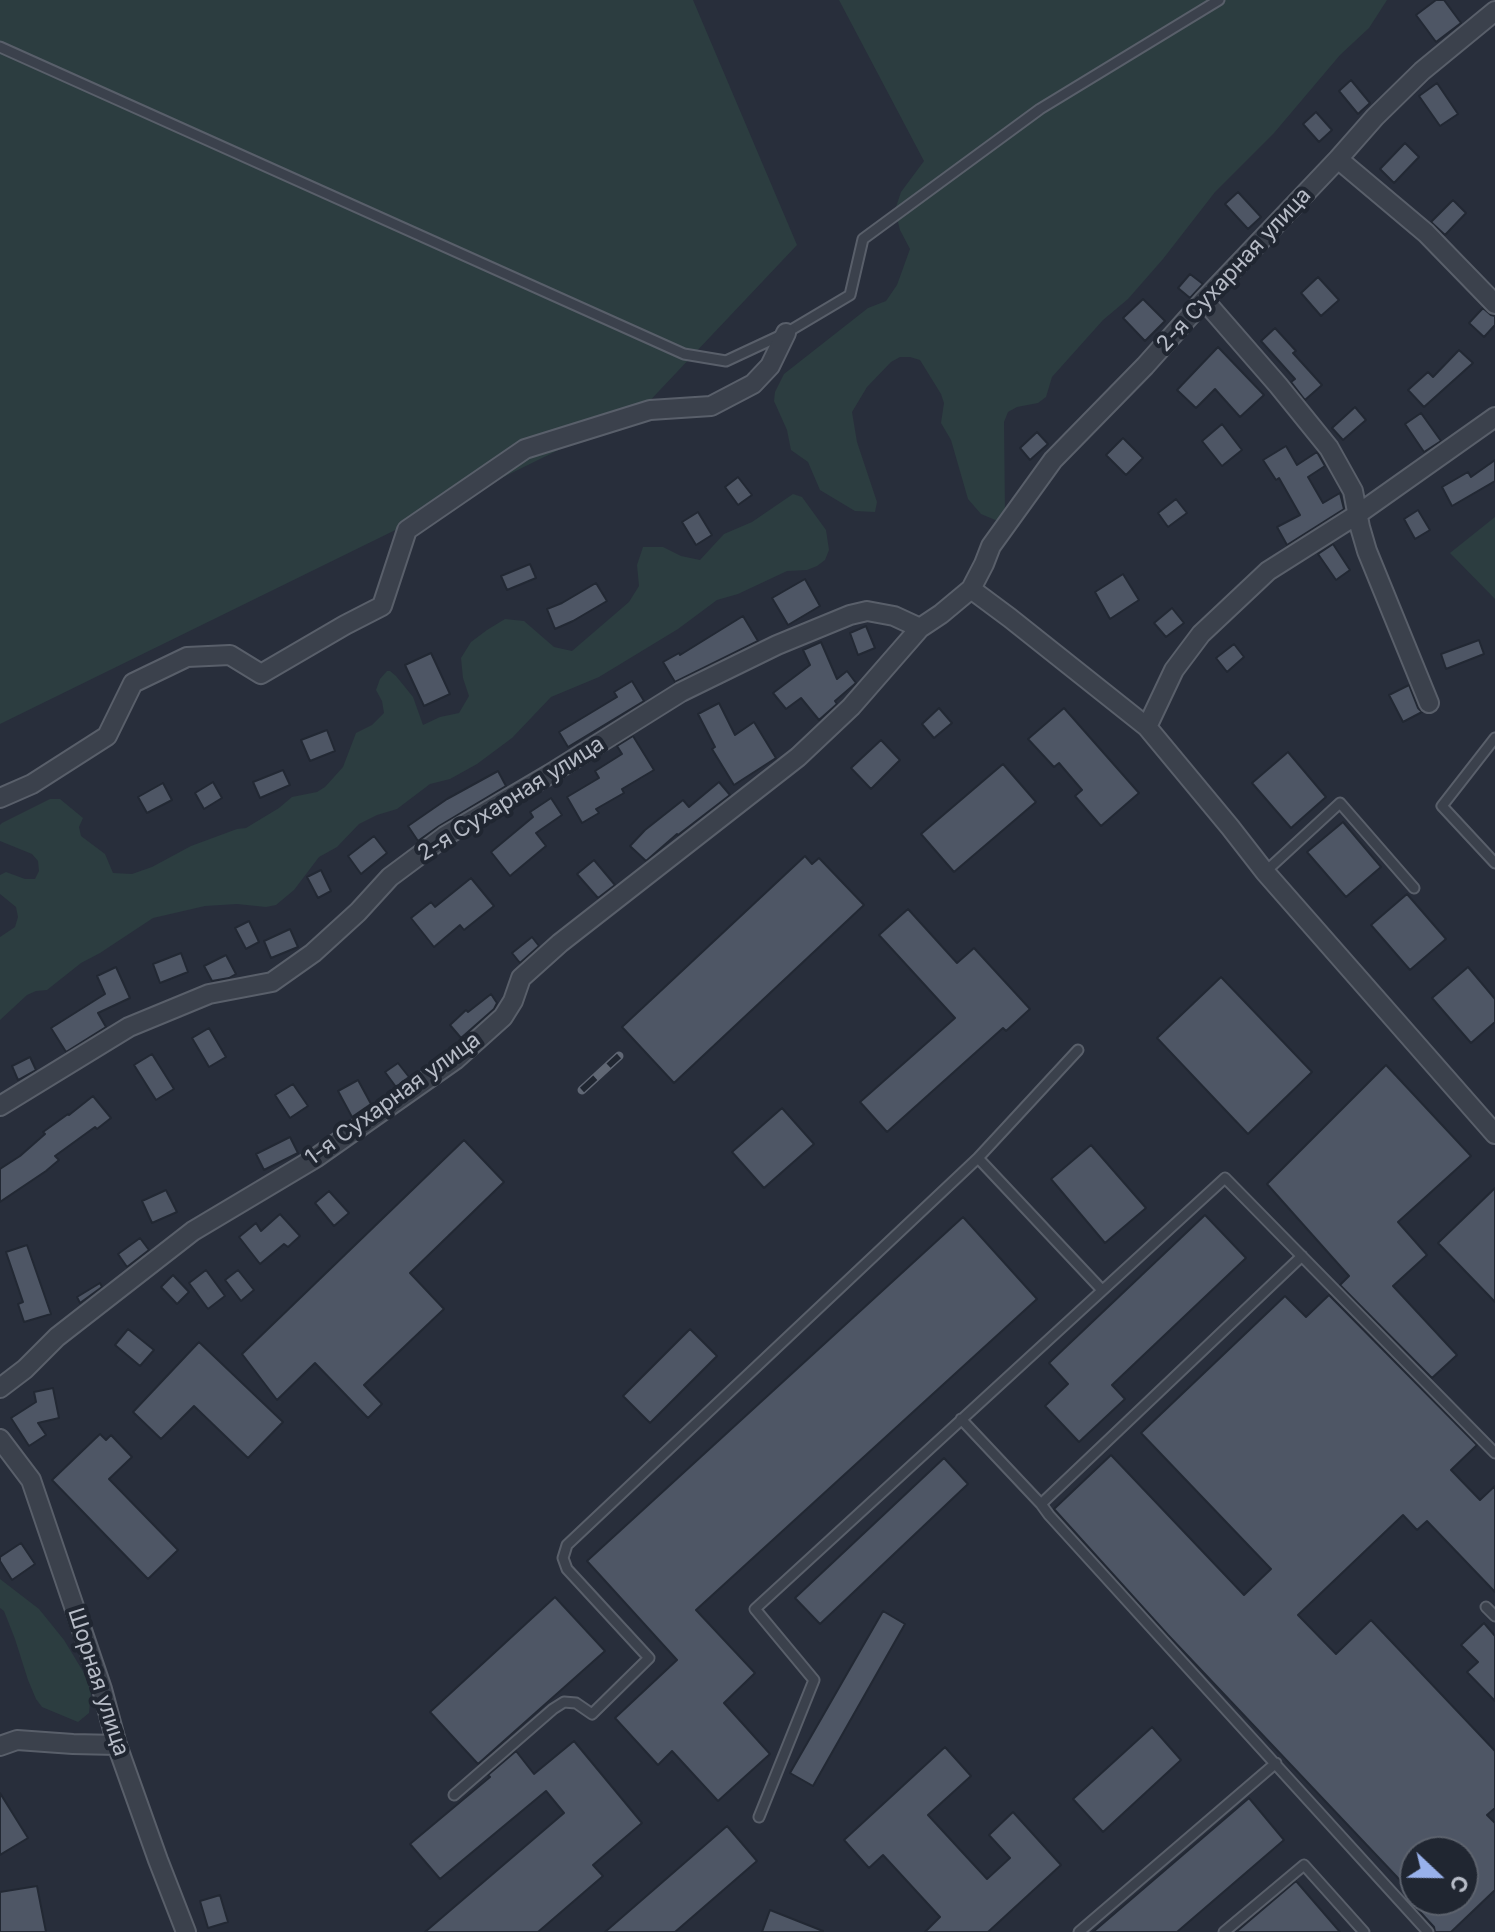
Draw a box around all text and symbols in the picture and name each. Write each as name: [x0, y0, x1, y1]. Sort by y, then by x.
street label: 2-я Сухарная улица: [1151, 183, 1317, 357]
street label: 2-я Сухарная улица: [413, 731, 609, 867]
street label: 1-я Сухарная улица: [300, 1027, 486, 1171]
street label: Шорная улица: [62, 1605, 134, 1759]
north arrow: [1399, 1836, 1479, 1916]
text: С: [1444, 1872, 1475, 1897]

